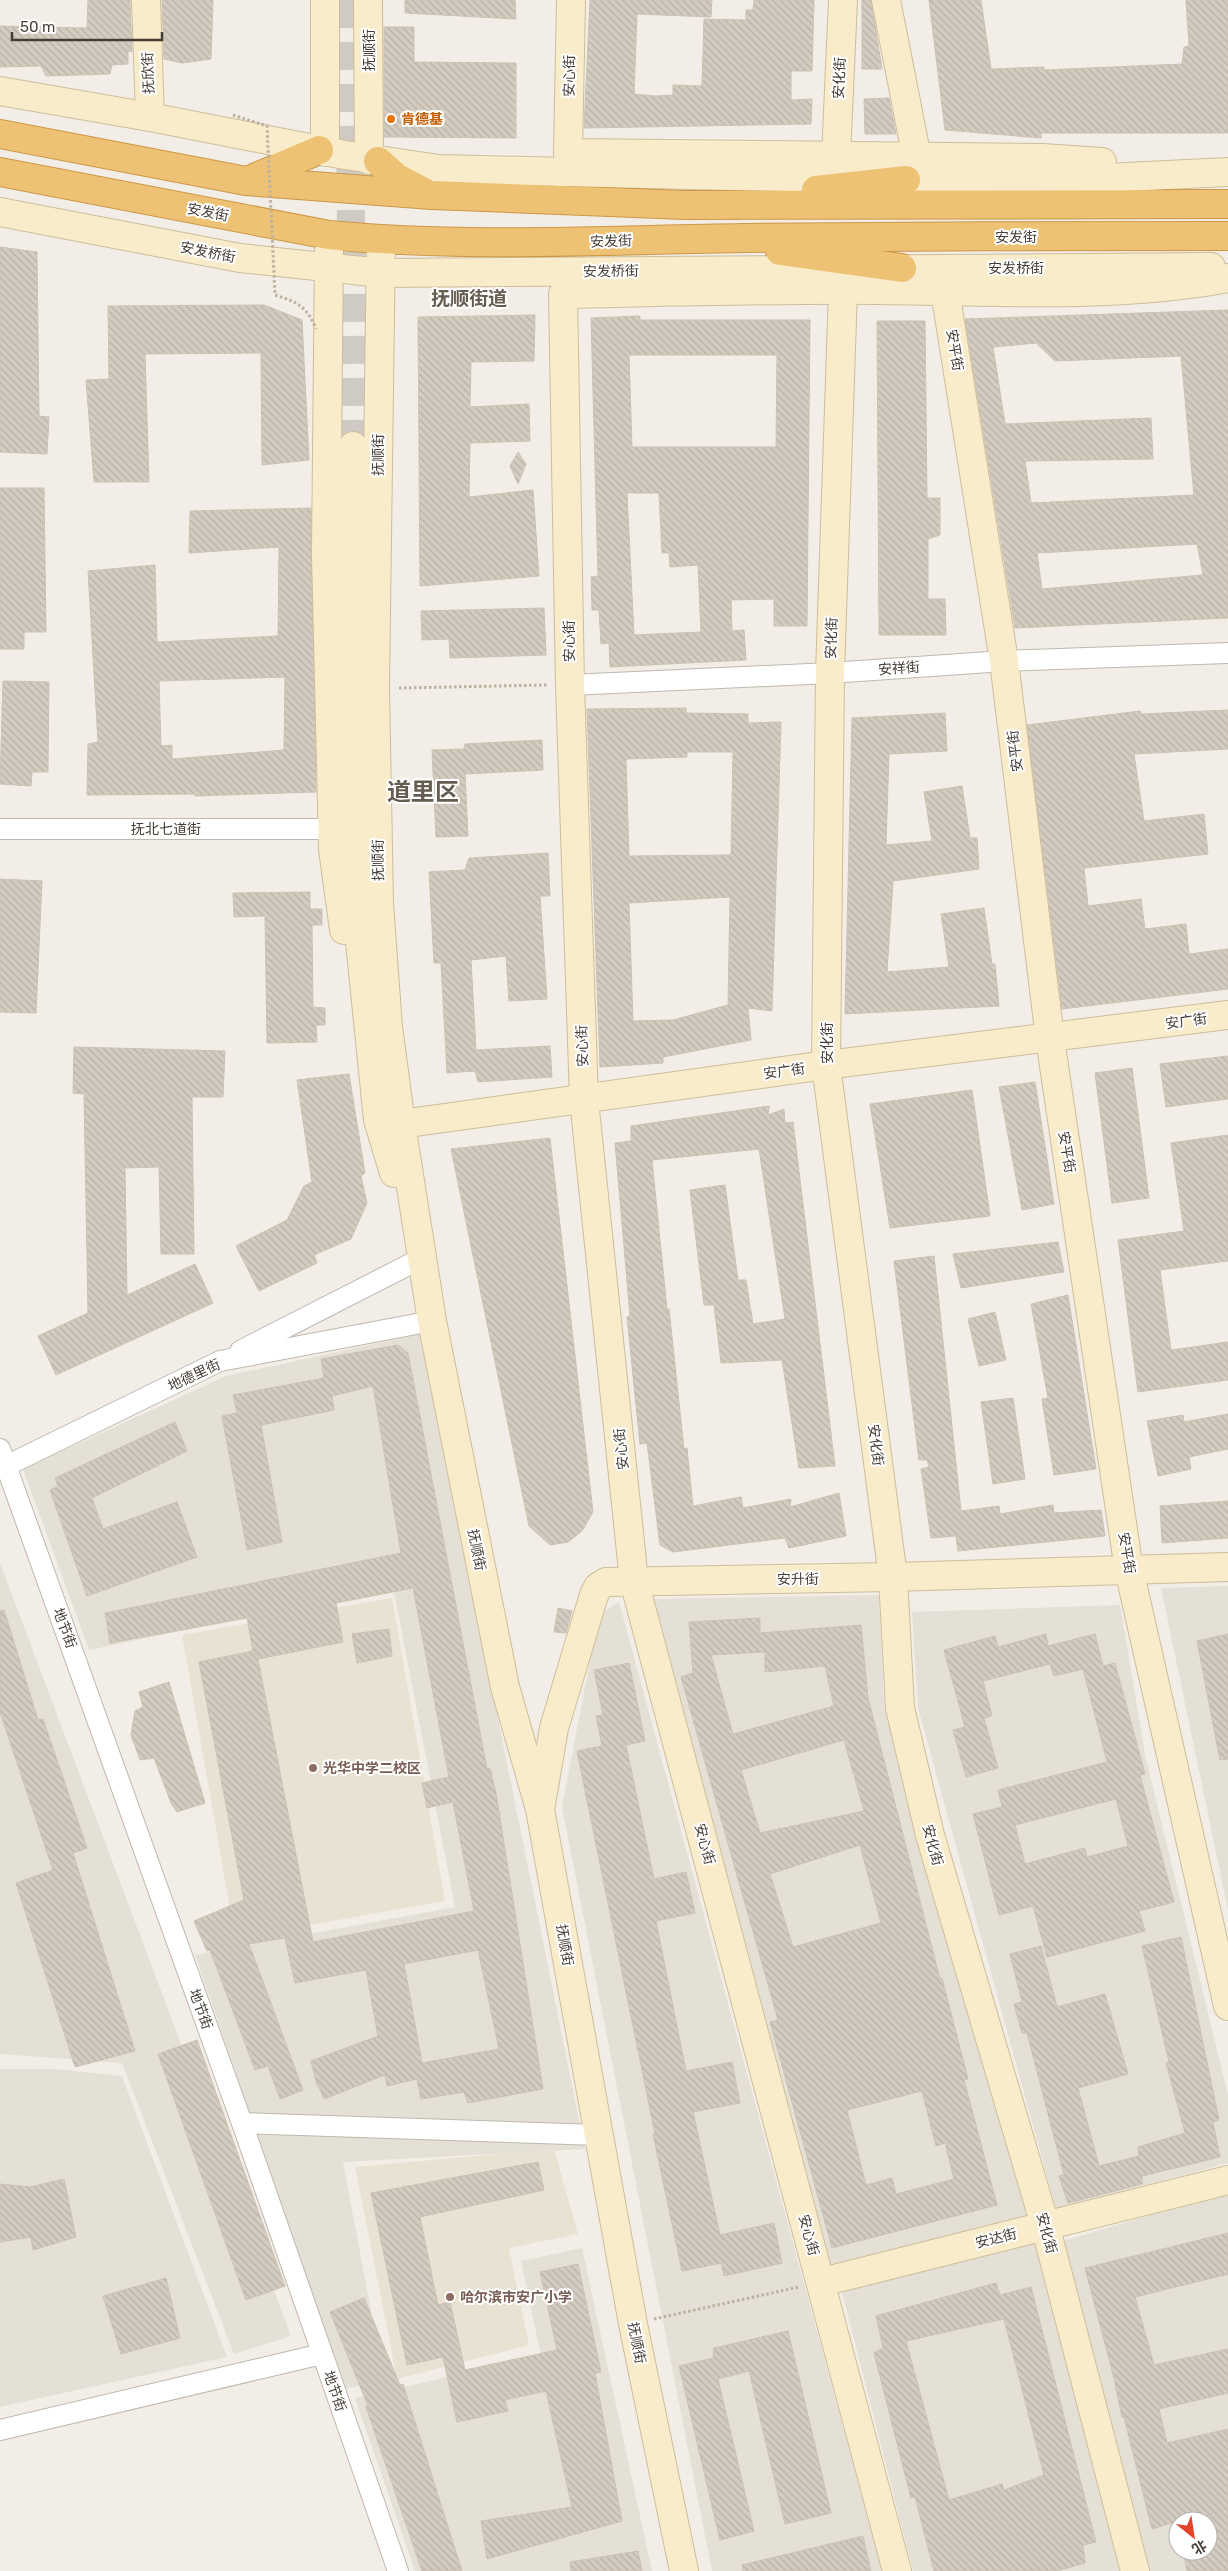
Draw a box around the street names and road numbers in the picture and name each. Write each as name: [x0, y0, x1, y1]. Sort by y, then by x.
street label: 抚顺街: [361, 29, 378, 71]
street label: 抚欣街: [139, 52, 158, 94]
street label: 安心街: [561, 55, 578, 97]
street label: 安化街: [830, 57, 849, 99]
street label: 安发街: [186, 200, 230, 225]
street label: 安发街: [995, 229, 1037, 246]
street label: 安发街: [590, 232, 632, 251]
street label: 安发桥街: [179, 239, 237, 266]
street label: 安发桥街: [988, 260, 1044, 277]
street label: 安发桥街: [583, 263, 639, 280]
street label: 安平街: [943, 328, 966, 372]
street label: 抚顺街: [370, 434, 387, 476]
street label: 安化街: [822, 617, 841, 659]
street label: 安心街: [561, 620, 578, 662]
street label: 安祥街: [877, 659, 921, 678]
street label: 安平街: [1005, 729, 1026, 773]
street label: 抚北七道街: [131, 821, 201, 838]
street label: 抚顺街: [370, 839, 387, 881]
street label: 安广街: [1164, 1010, 1208, 1033]
street label: 安化街: [819, 1022, 836, 1064]
street label: 安心街: [573, 1025, 592, 1067]
street label: 安广街: [762, 1060, 806, 1083]
street label: 安平街: [1055, 1130, 1078, 1174]
street label: 地德里街: [165, 1356, 223, 1395]
street label: 安化街: [865, 1423, 886, 1467]
street label: 安心街: [611, 1427, 632, 1471]
street label: 抚顺街: [464, 1528, 489, 1572]
street label: 安平街: [1115, 1531, 1138, 1575]
street label: 安升街: [777, 1571, 819, 1588]
street label: 地节街: [49, 1606, 80, 1651]
street label: 安心街: [691, 1822, 718, 1867]
street label: 安化街: [919, 1823, 946, 1868]
street label: 抚顺街: [552, 1923, 577, 1967]
street label: 地节街: [185, 1987, 216, 2032]
street label: 安化街: [1033, 2211, 1060, 2256]
street label: 安心街: [795, 2213, 822, 2258]
street label: 安达街: [974, 2225, 1019, 2252]
street label: 抚顺街: [624, 2321, 649, 2365]
street label: 地节街: [320, 2369, 349, 2414]

